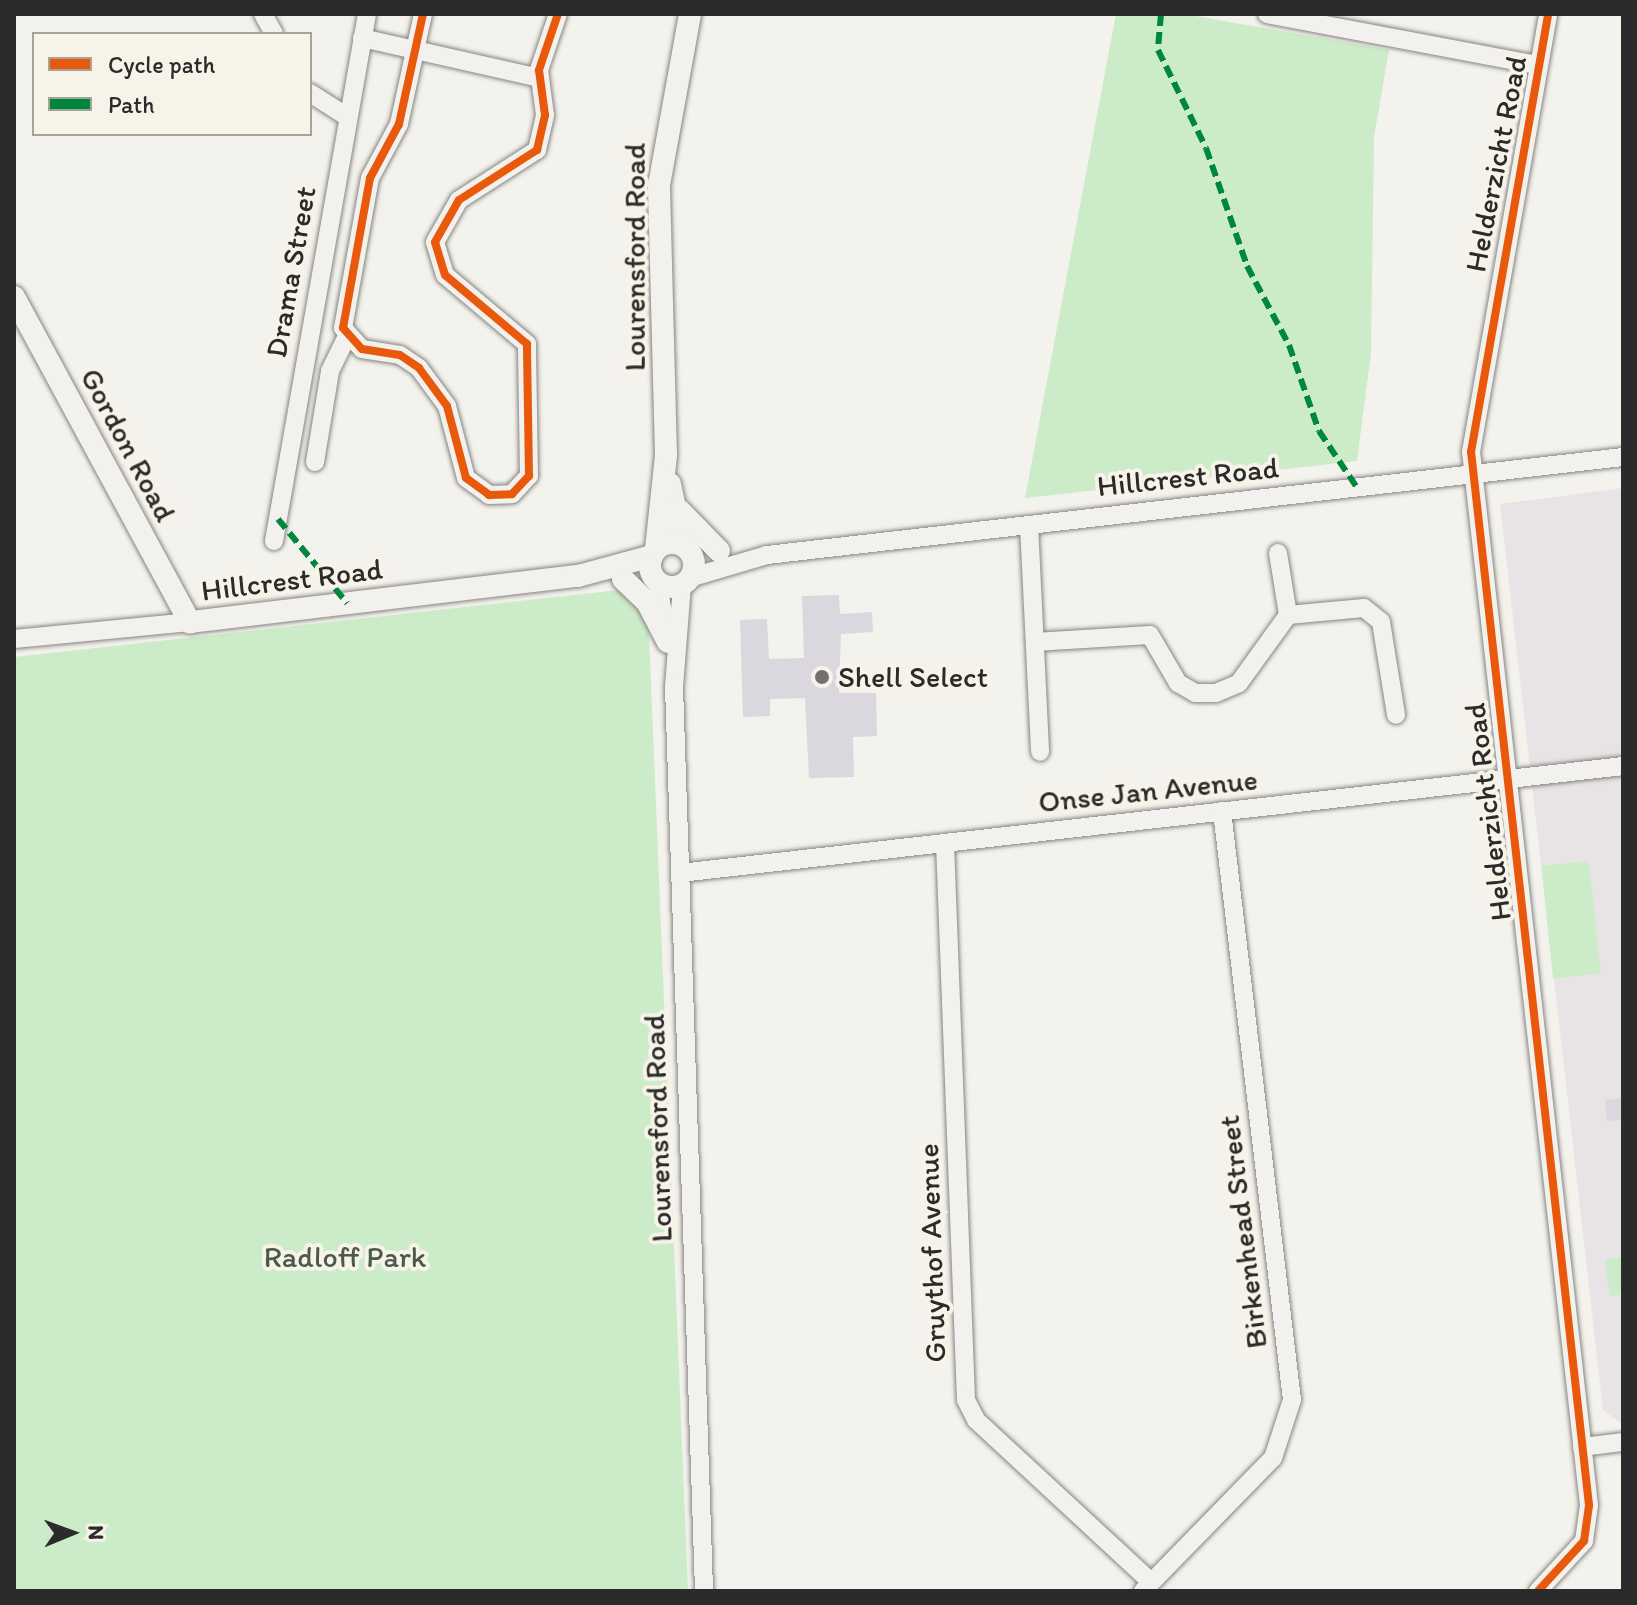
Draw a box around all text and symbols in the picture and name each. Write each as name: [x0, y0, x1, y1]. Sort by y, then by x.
legend: [32, 32, 312, 136]
text: Cycle path: [108, 50, 215, 79]
street label: Helderzicht Road: [1457, 53, 1535, 275]
text: Path: [108, 90, 155, 119]
street label: Lourensford Road: [617, 143, 653, 371]
street label: Drama Street: [258, 184, 324, 360]
street label: Gordon Road: [73, 363, 183, 527]
street label: Hillcrest Road: [1096, 450, 1280, 504]
street label: Hillcrest Road: [200, 551, 384, 609]
place label: Shell Select: [838, 659, 988, 695]
marker: Shell Select: [813, 668, 831, 686]
street label: Helderzicht Road: [1457, 701, 1519, 923]
street label: Onse Jan Avenue: [1037, 762, 1259, 820]
street label: Lourensford Road: [636, 1014, 680, 1242]
street label: Birkenhead Street: [1211, 1114, 1275, 1350]
street label: Gruythof Avenue: [910, 1144, 954, 1362]
park label: Radloff Park: [264, 1239, 426, 1275]
north arrow: [32, 1493, 112, 1573]
text: N: [83, 1525, 110, 1540]

